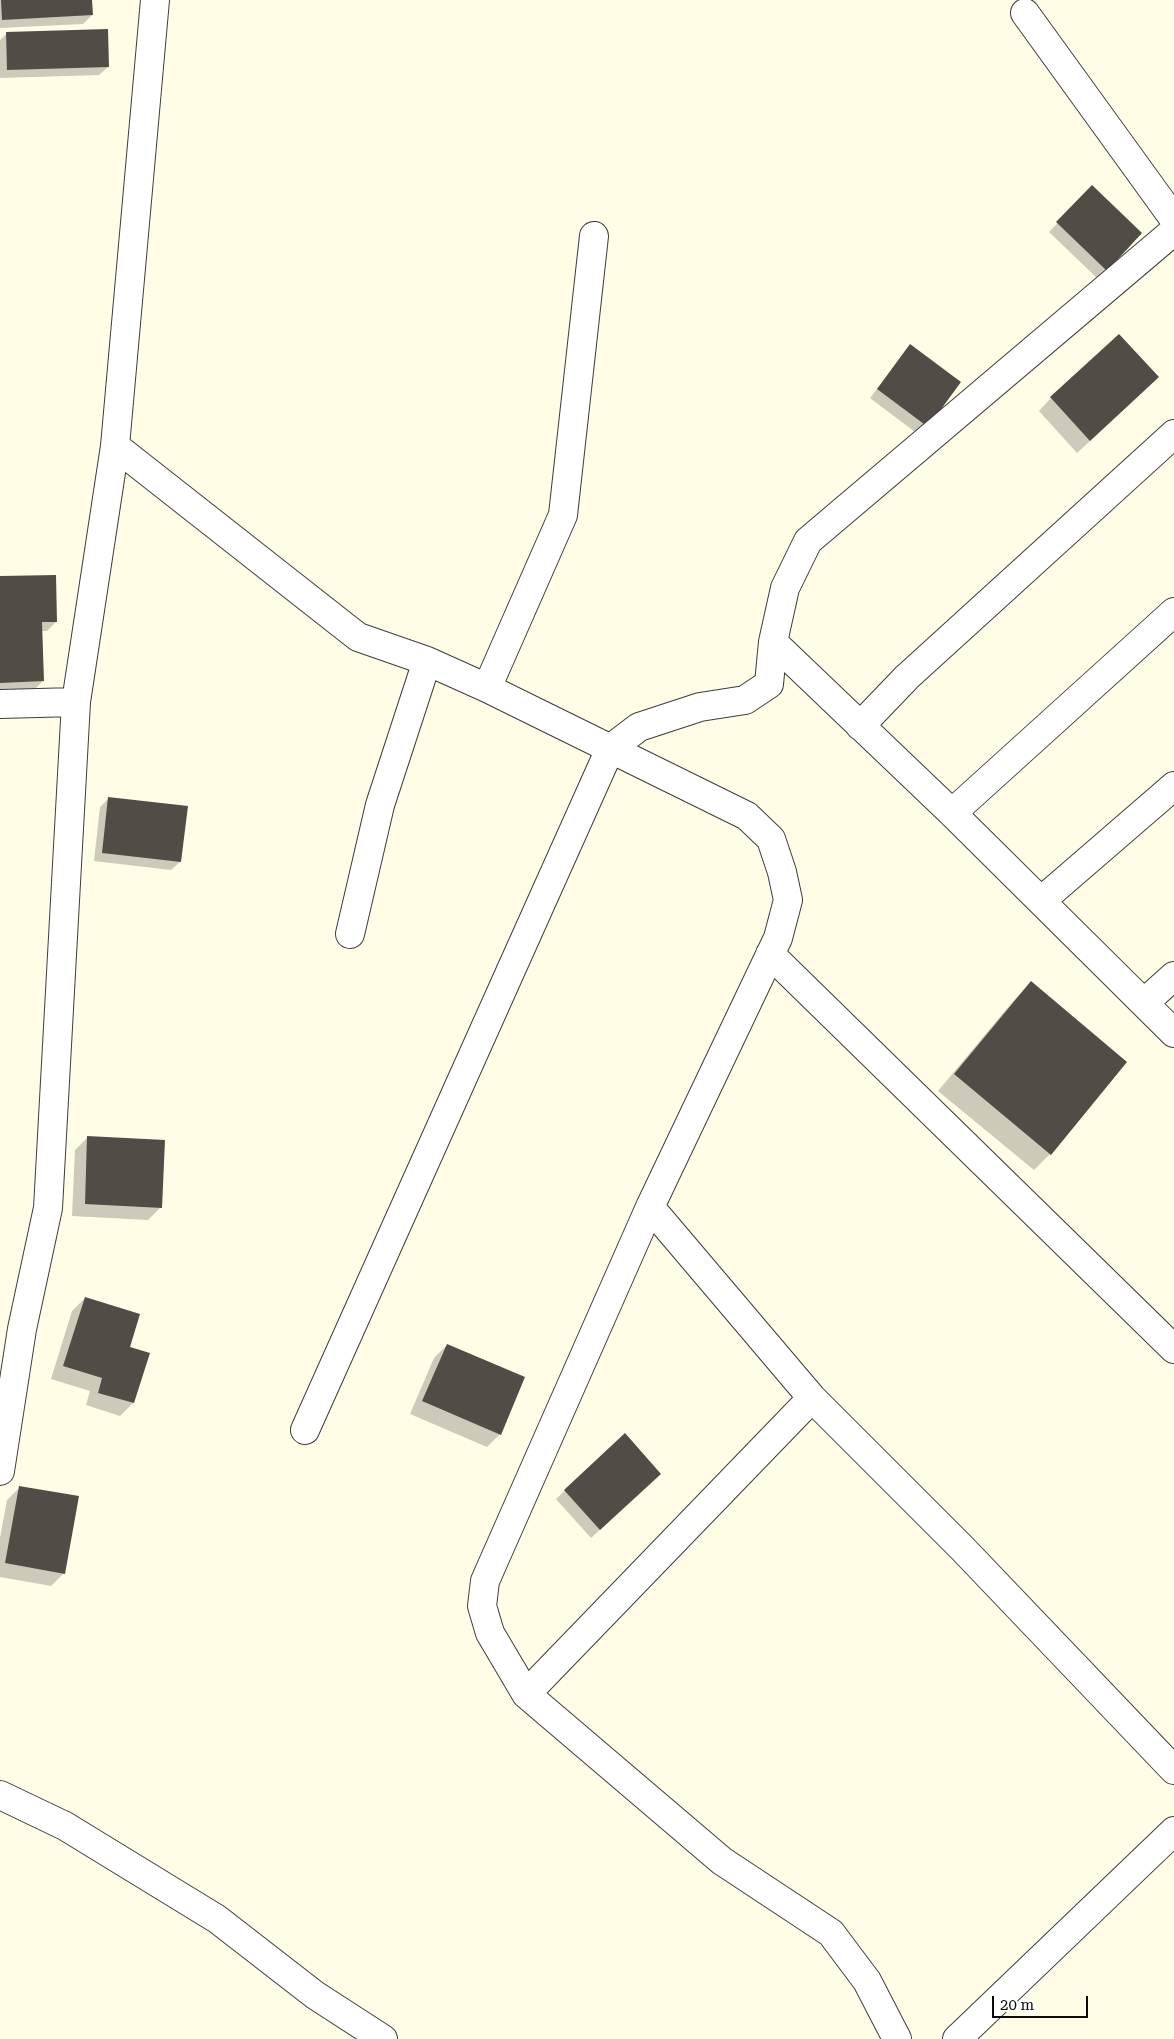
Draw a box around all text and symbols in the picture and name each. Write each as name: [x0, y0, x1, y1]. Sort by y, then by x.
scale bar: [994, 1986, 1090, 2018]
text: 20 m: [1000, 1996, 1034, 2014]

